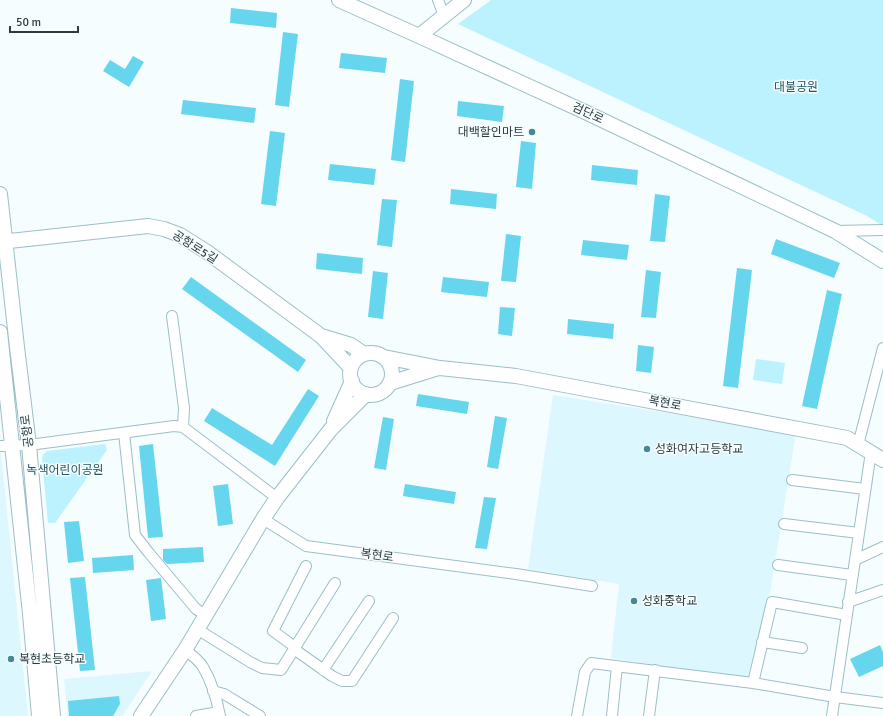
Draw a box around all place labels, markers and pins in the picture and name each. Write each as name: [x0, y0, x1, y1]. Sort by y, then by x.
place label: 대백할인마트: [458, 125, 524, 140]
marker: 대백할인마트: [527, 127, 537, 137]
place label: 성화여자고등학교: [655, 442, 743, 457]
marker: 성화여자고등학교: [642, 444, 652, 454]
place label: 성화중학교: [642, 594, 697, 609]
marker: 성화중학교: [629, 596, 639, 606]
place label: 복현초등학교: [19, 652, 85, 667]
marker: 복현초등학교: [6, 654, 16, 664]

